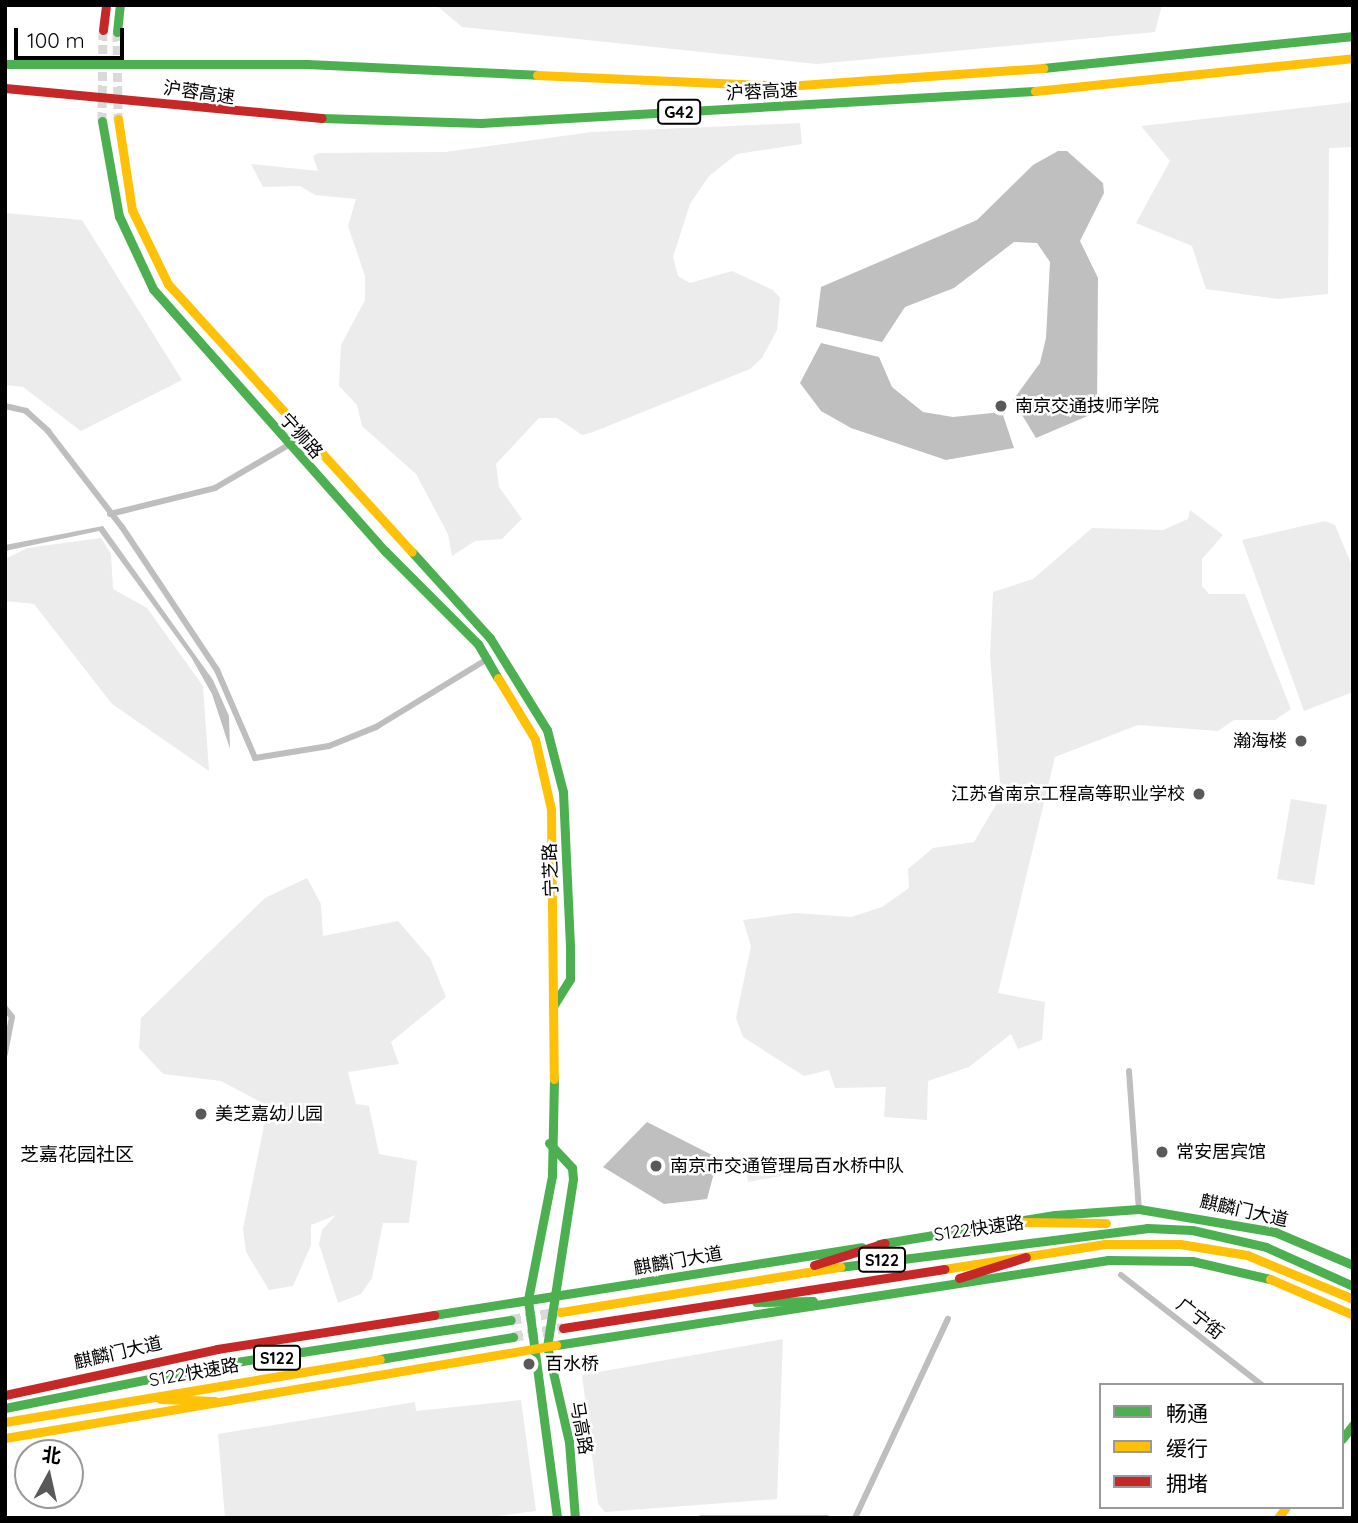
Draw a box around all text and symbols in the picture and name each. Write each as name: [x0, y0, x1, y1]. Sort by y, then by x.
scale bar: [18, 14, 128, 58]
text: 100 m: [27, 27, 85, 53]
street label: 沪蓉高速: [162, 77, 236, 109]
street label: 沪蓉高速: [725, 79, 799, 105]
road number: G42: [656, 100, 702, 124]
place label: 南京交通技师学院: [1015, 395, 1159, 417]
marker: 南京交通技师学院: [993, 398, 1009, 414]
street label: 宁狮路: [275, 409, 327, 463]
place label: 瀚海楼: [1233, 730, 1287, 752]
marker: 瀚海楼: [1293, 733, 1309, 749]
place label: 江苏省南京工程高等职业学校: [951, 783, 1185, 805]
marker: 江苏省南京工程高等职业学校: [1191, 786, 1207, 802]
street label: 宁芝路: [539, 843, 563, 897]
place label: 美芝嘉幼儿园: [215, 1103, 323, 1125]
marker: 美芝嘉幼儿园: [193, 1106, 209, 1122]
place label: 常安居宾馆: [1176, 1141, 1266, 1163]
district label: 芝嘉花园社区: [20, 1144, 134, 1166]
marker: 常安居宾馆: [1154, 1144, 1170, 1160]
place label: 南京市交通管理局百水桥中队: [670, 1155, 904, 1177]
marker: 南京市交通管理局百水桥中队: [648, 1158, 664, 1174]
street label: 麒麟门大道: [1198, 1190, 1290, 1232]
street label: S122快速路: [933, 1212, 1025, 1246]
street label: 麒麟门大道: [632, 1243, 724, 1279]
road number: S122: [858, 1248, 906, 1272]
street label: 广宁街: [1172, 1294, 1228, 1344]
street label: 麒麟门大道: [72, 1332, 164, 1374]
road number: S122: [252, 1346, 302, 1370]
place label: 百水桥: [545, 1353, 599, 1375]
street label: S122快速路: [147, 1354, 241, 1392]
marker: 百水桥: [519, 1354, 539, 1374]
legend: [1099, 1383, 1344, 1509]
street label: 马高路: [566, 1400, 596, 1456]
text: 畅通: [1166, 1400, 1208, 1426]
text: 缓行: [1166, 1435, 1208, 1461]
north arrow: [14, 1439, 84, 1509]
text: 北: [41, 1442, 63, 1468]
text: 拥堵: [1166, 1470, 1208, 1496]

